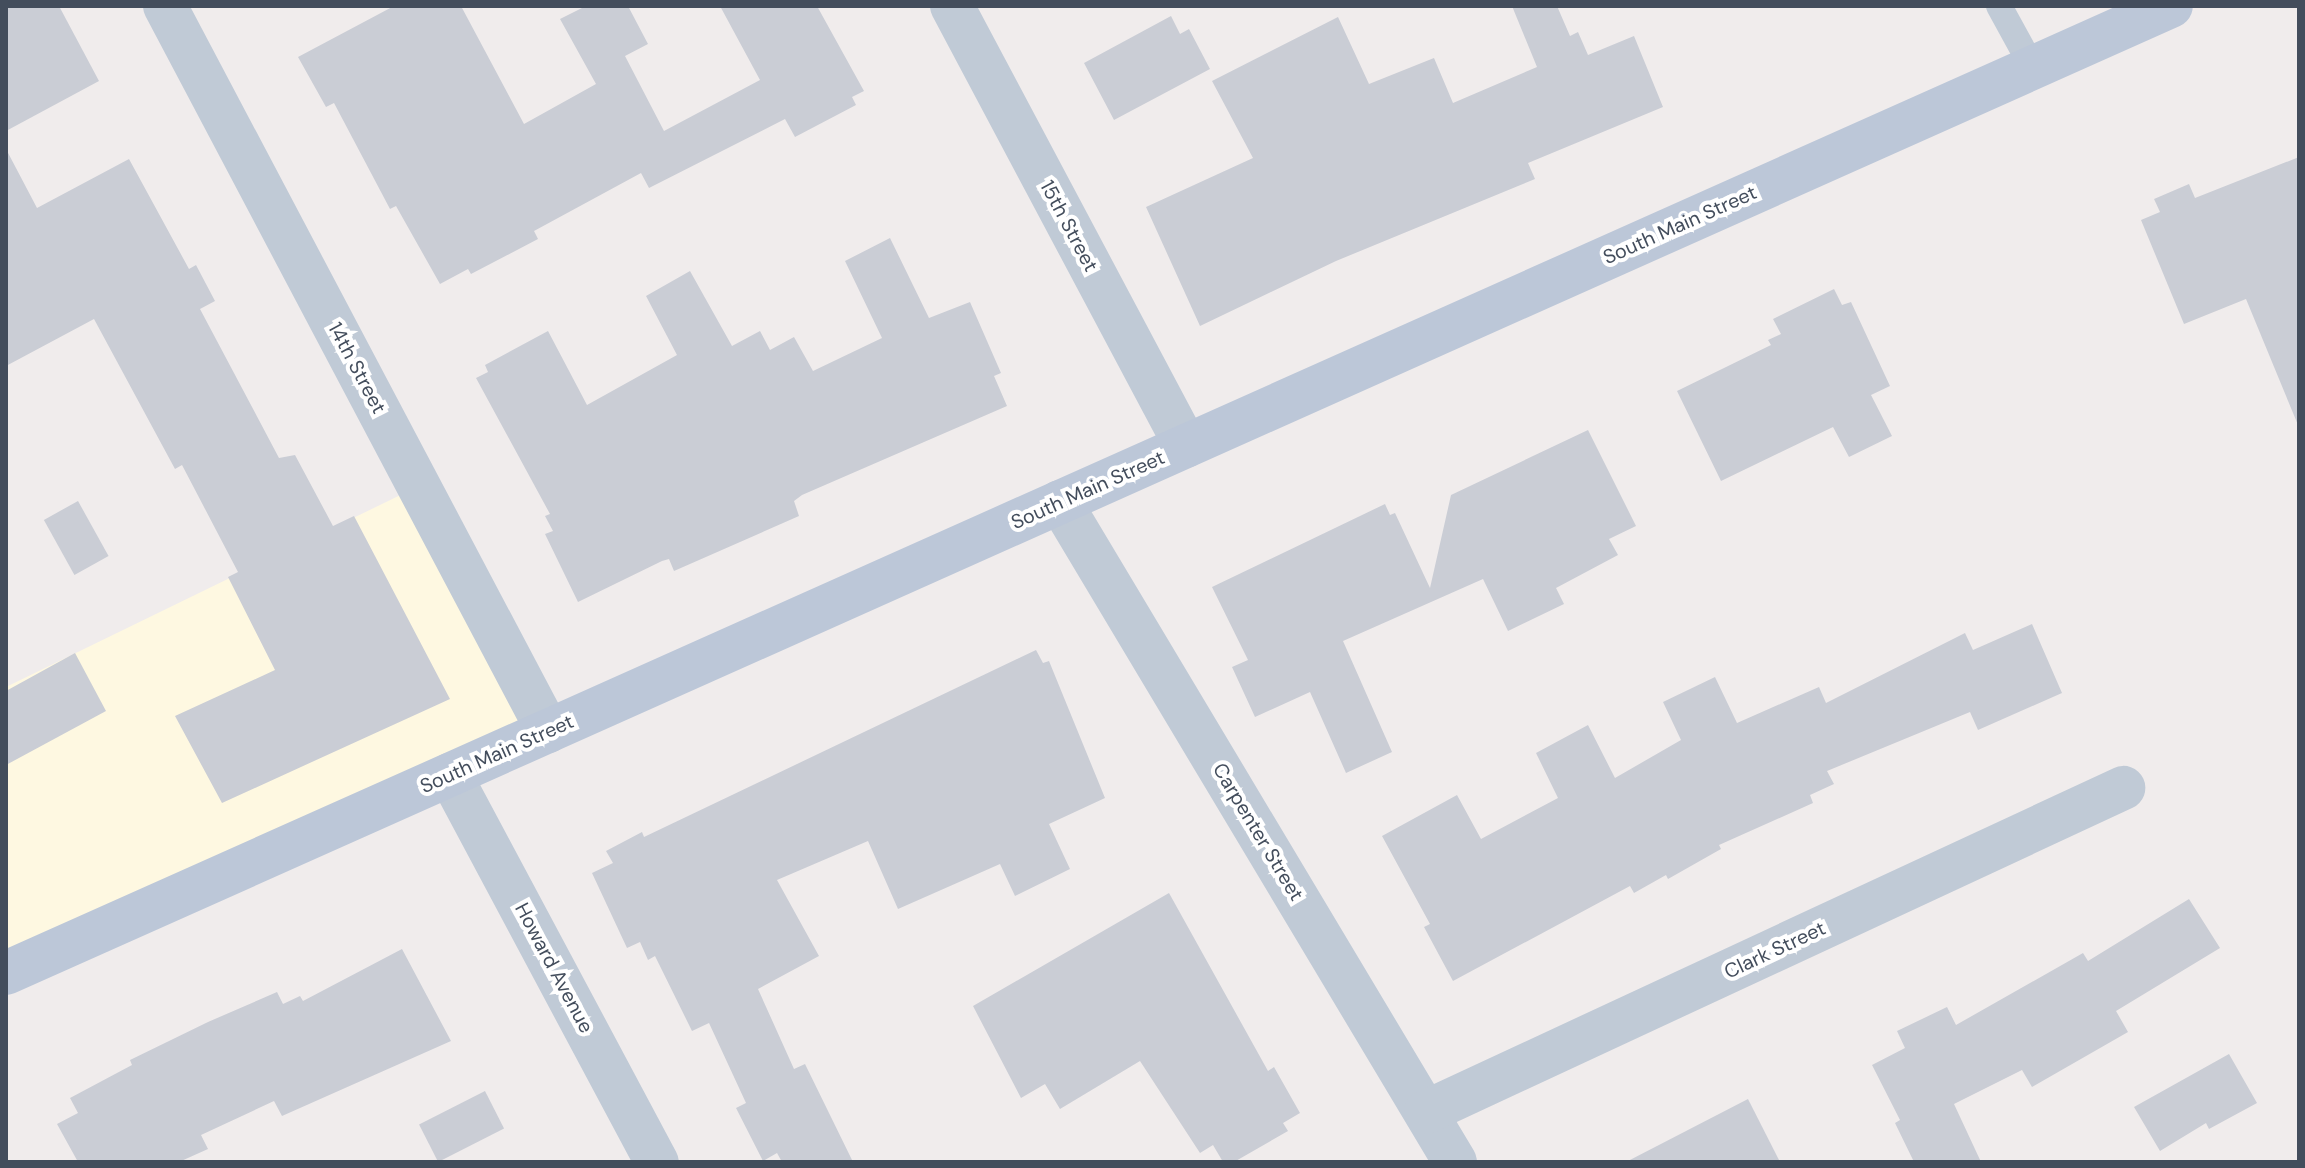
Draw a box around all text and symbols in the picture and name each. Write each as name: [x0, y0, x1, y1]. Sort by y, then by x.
street label: 15th Street: [1035, 176, 1103, 276]
street label: South Main Street: [1599, 180, 1761, 270]
street label: 14th Street: [323, 318, 391, 418]
street label: South Main Street: [1007, 445, 1169, 535]
street label: South Main Street: [416, 709, 578, 799]
street label: Carpenter Street: [1207, 759, 1309, 905]
street label: Howard Avenue: [510, 899, 598, 1037]
street label: Clark Street: [1720, 916, 1830, 984]

